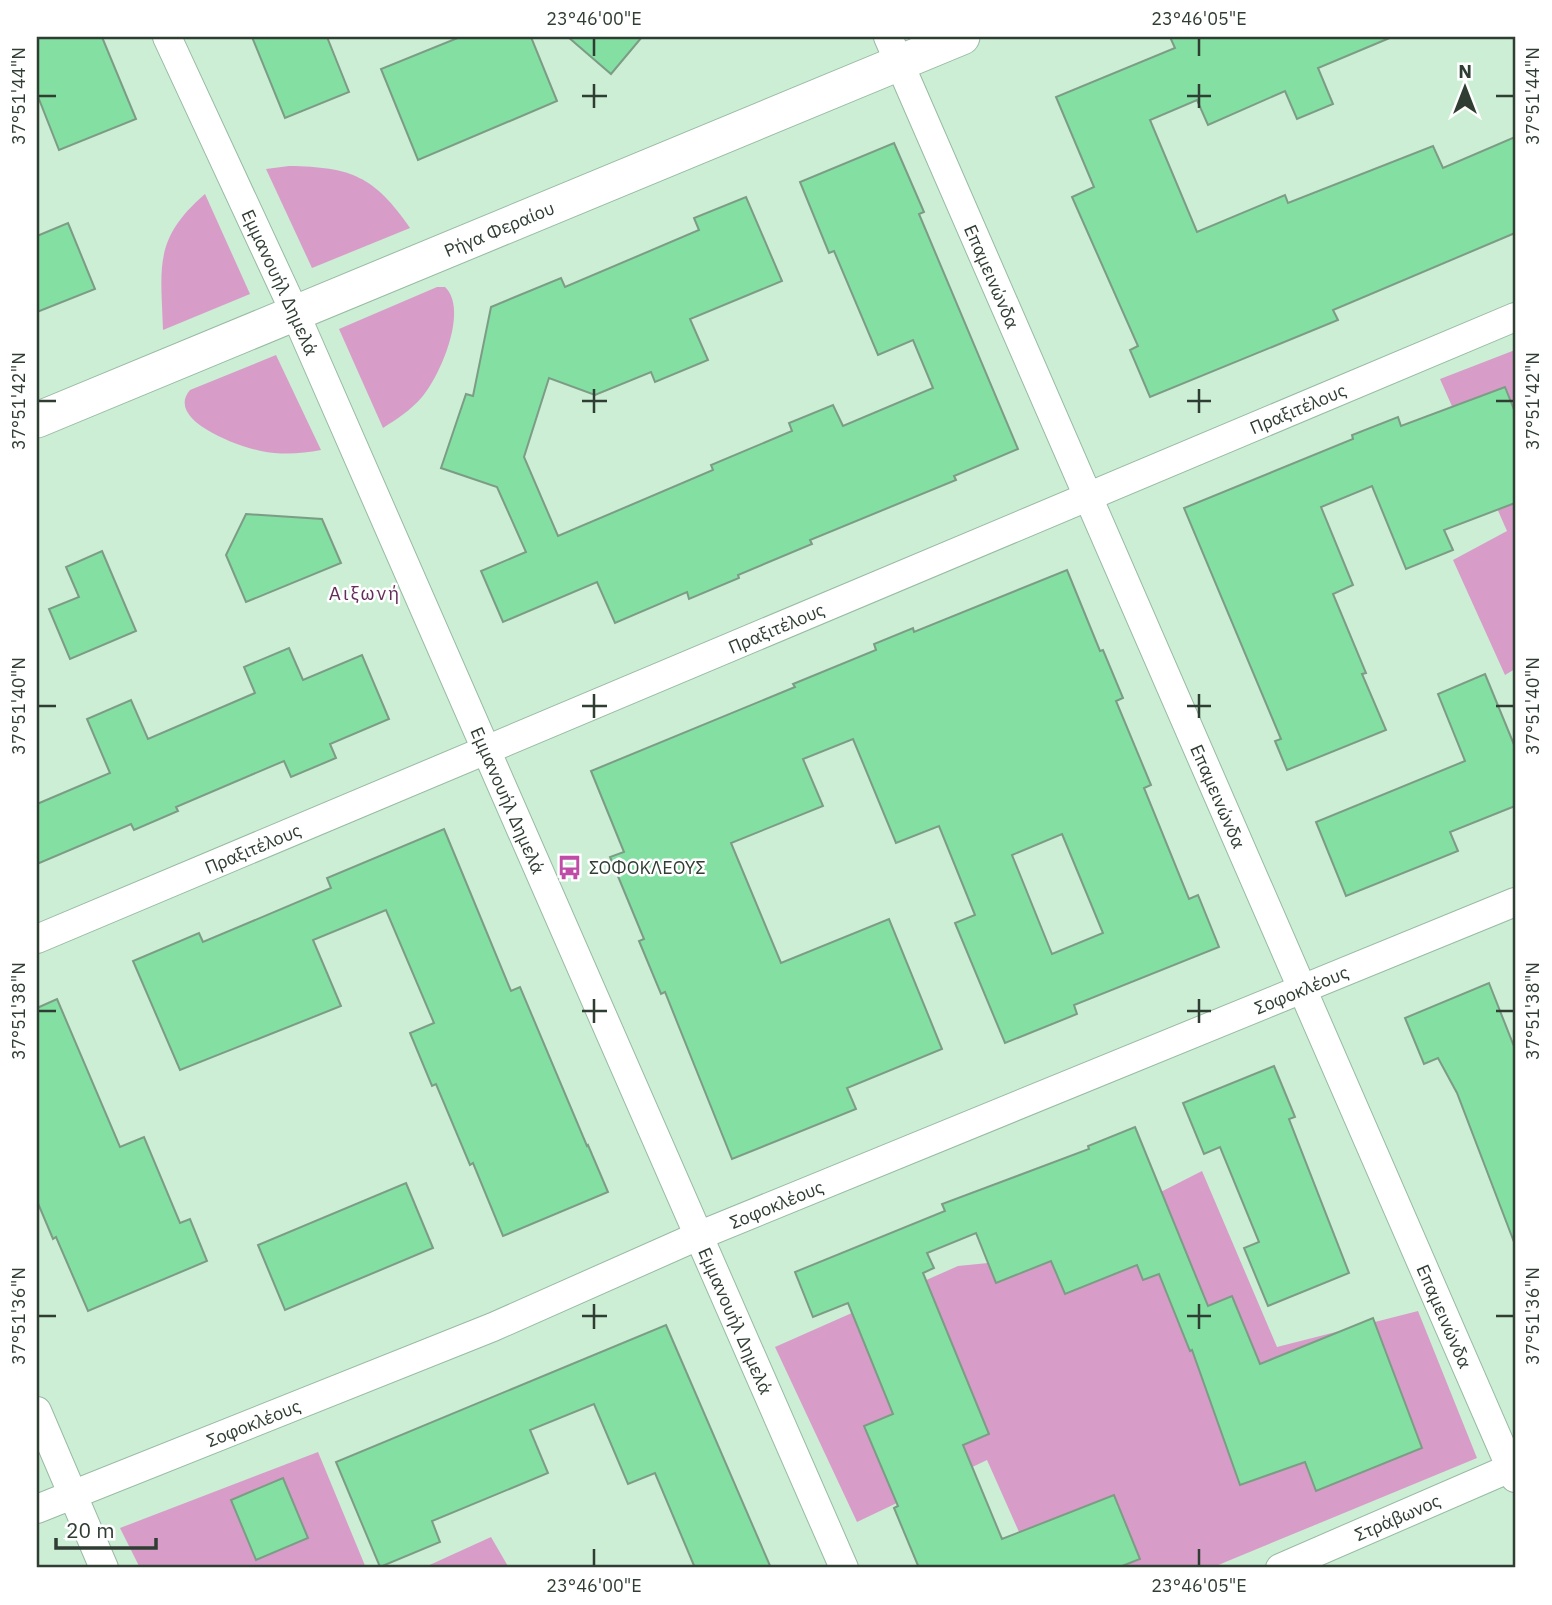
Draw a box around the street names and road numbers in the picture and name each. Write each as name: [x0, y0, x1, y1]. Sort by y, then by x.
street label: Ρήγα Φεραίου: [440, 196, 558, 262]
street label: Εμμανουήλ Δημελά: [237, 205, 323, 359]
street label: Επαμεινώνδα: [959, 221, 1025, 332]
street label: Πραξιτέλους: [1246, 378, 1350, 439]
street label: Πραξιτέλους: [725, 597, 828, 658]
street label: Εμμανουήλ Δημελά: [466, 723, 550, 877]
street label: Επαμεινώνδα: [1186, 741, 1251, 852]
street label: Πραξιτέλους: [201, 818, 305, 879]
street label: Σοφοκλέους: [1251, 960, 1352, 1019]
street label: Σοφοκλέους: [726, 1174, 827, 1233]
street label: Εμμανουήλ Δημελά: [694, 1244, 778, 1398]
street label: Επαμεινώνδα: [1412, 1261, 1477, 1372]
street label: Σοφοκλέους: [203, 1393, 304, 1452]
street label: Στράβωνος: [1351, 1488, 1444, 1546]

